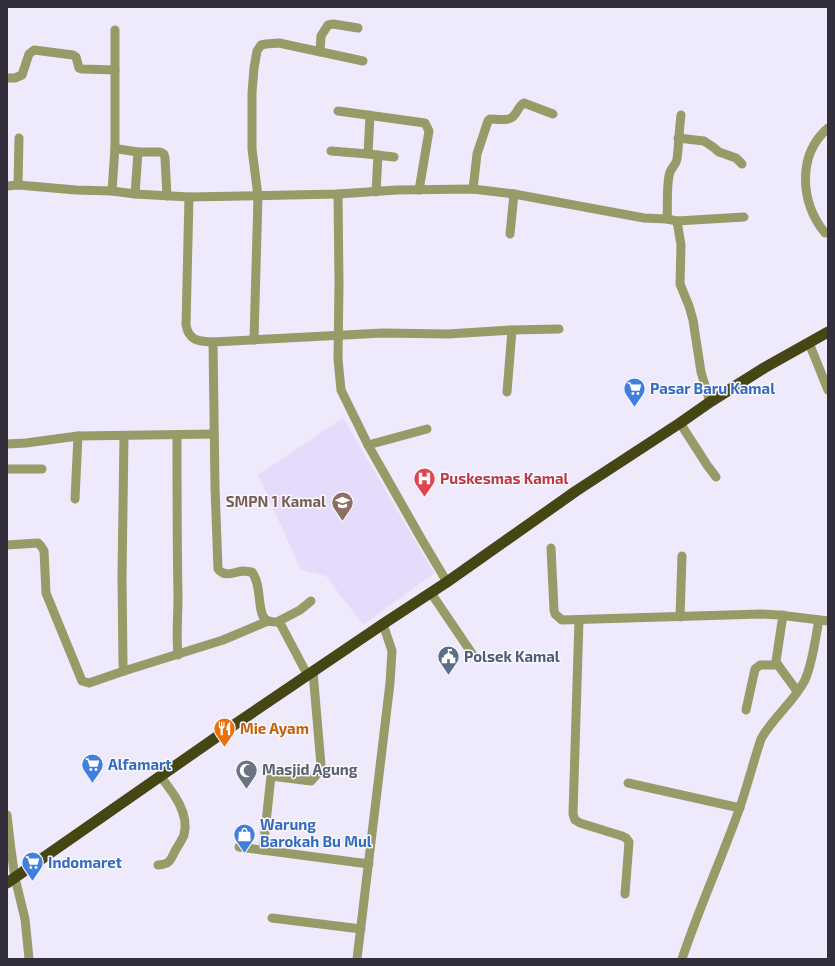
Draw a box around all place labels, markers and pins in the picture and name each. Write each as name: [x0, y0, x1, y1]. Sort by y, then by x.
supermarket icon: Pasar Baru Kamal: [622, 376, 648, 409]
place label: Pasar Baru Kamal: [650, 379, 775, 397]
hospital icon: Puskesmas Kamal: [412, 466, 438, 499]
place label: Puskesmas Kamal: [440, 469, 568, 487]
school or university icon: SMPN 1 Kamal: [329, 489, 355, 522]
place label: SMPN 1 Kamal: [226, 492, 326, 510]
public building icon: Polsek Kamal: [435, 644, 461, 677]
place label: Polsek Kamal: [464, 647, 560, 665]
restaurant icon: Mie Ayam: [212, 716, 238, 749]
place label: Mie Ayam: [240, 719, 309, 738]
supermarket icon: Alfamart: [80, 752, 106, 785]
place label: Alfamart: [108, 755, 171, 773]
mosque icon: Masjid Agung: [234, 757, 260, 790]
place label: Masjid Agung: [262, 760, 358, 778]
place label: Warung Barokah Bu Mul: [260, 815, 372, 850]
shop icon: Warung Barokah Bu Mul: [231, 821, 257, 854]
supermarket icon: Indomaret: [19, 850, 45, 883]
place label: Indomaret: [48, 853, 122, 871]

